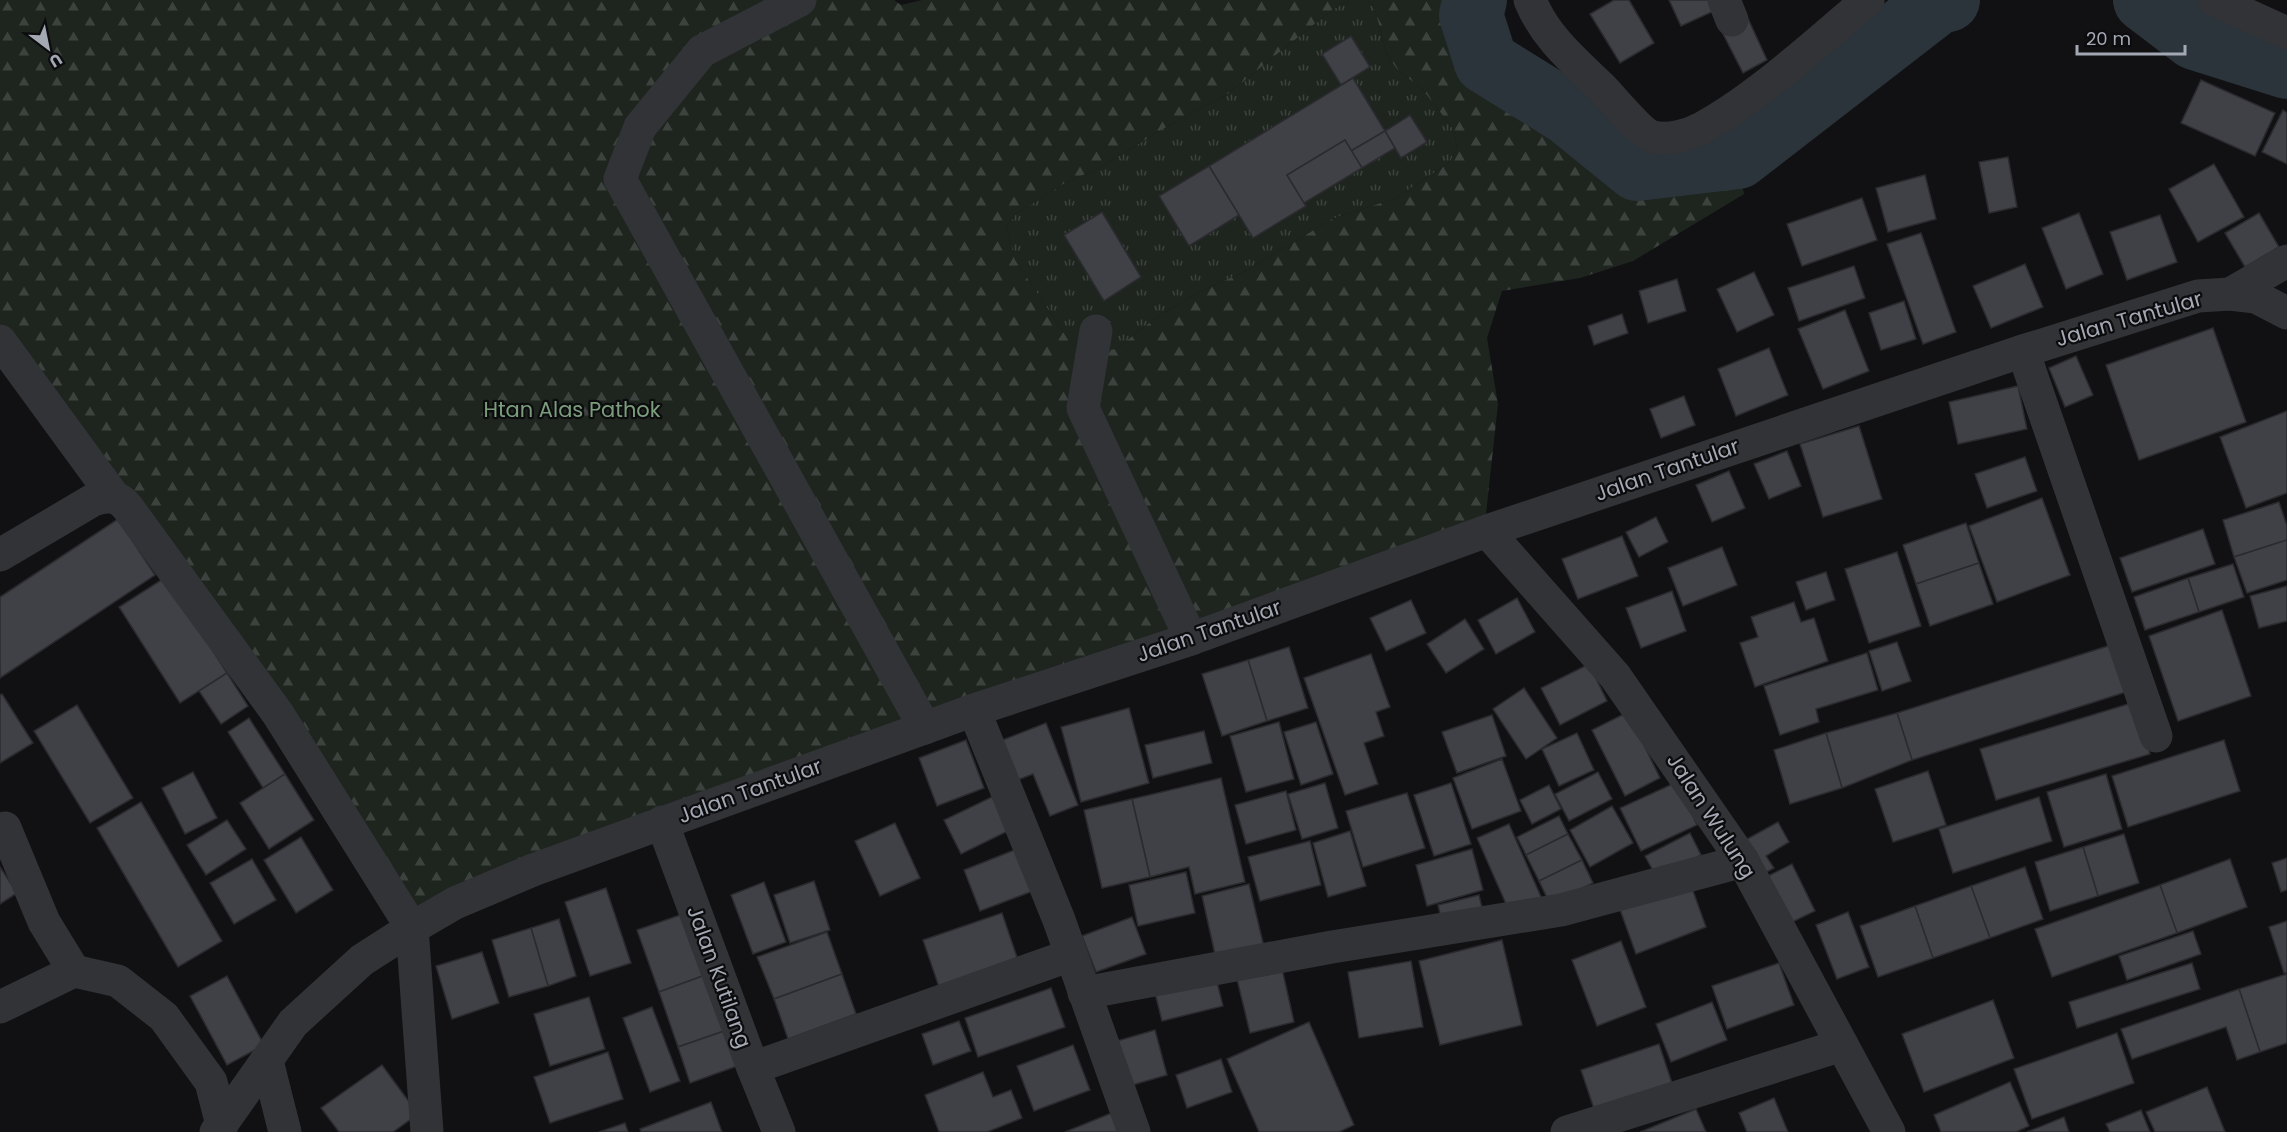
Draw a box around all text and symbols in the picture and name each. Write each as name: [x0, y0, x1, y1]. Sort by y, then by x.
north arrow: [18, 18, 78, 78]
scale bar: [2077, 18, 2185, 56]
text: 20 m: [2086, 26, 2131, 51]
text: U: [45, 48, 67, 73]
street label: Jalan Tantular: [2052, 284, 2206, 353]
park label: Htan Alas Pathok: [483, 395, 661, 424]
street label: Jalan Tantular: [1591, 431, 1743, 508]
street label: Jalan Tantular: [1133, 592, 1285, 669]
street label: Jalan Wulung: [1660, 747, 1763, 884]
street label: Jalan Tantular: [674, 751, 826, 830]
street label: Jalan Kutilang: [680, 902, 759, 1052]

